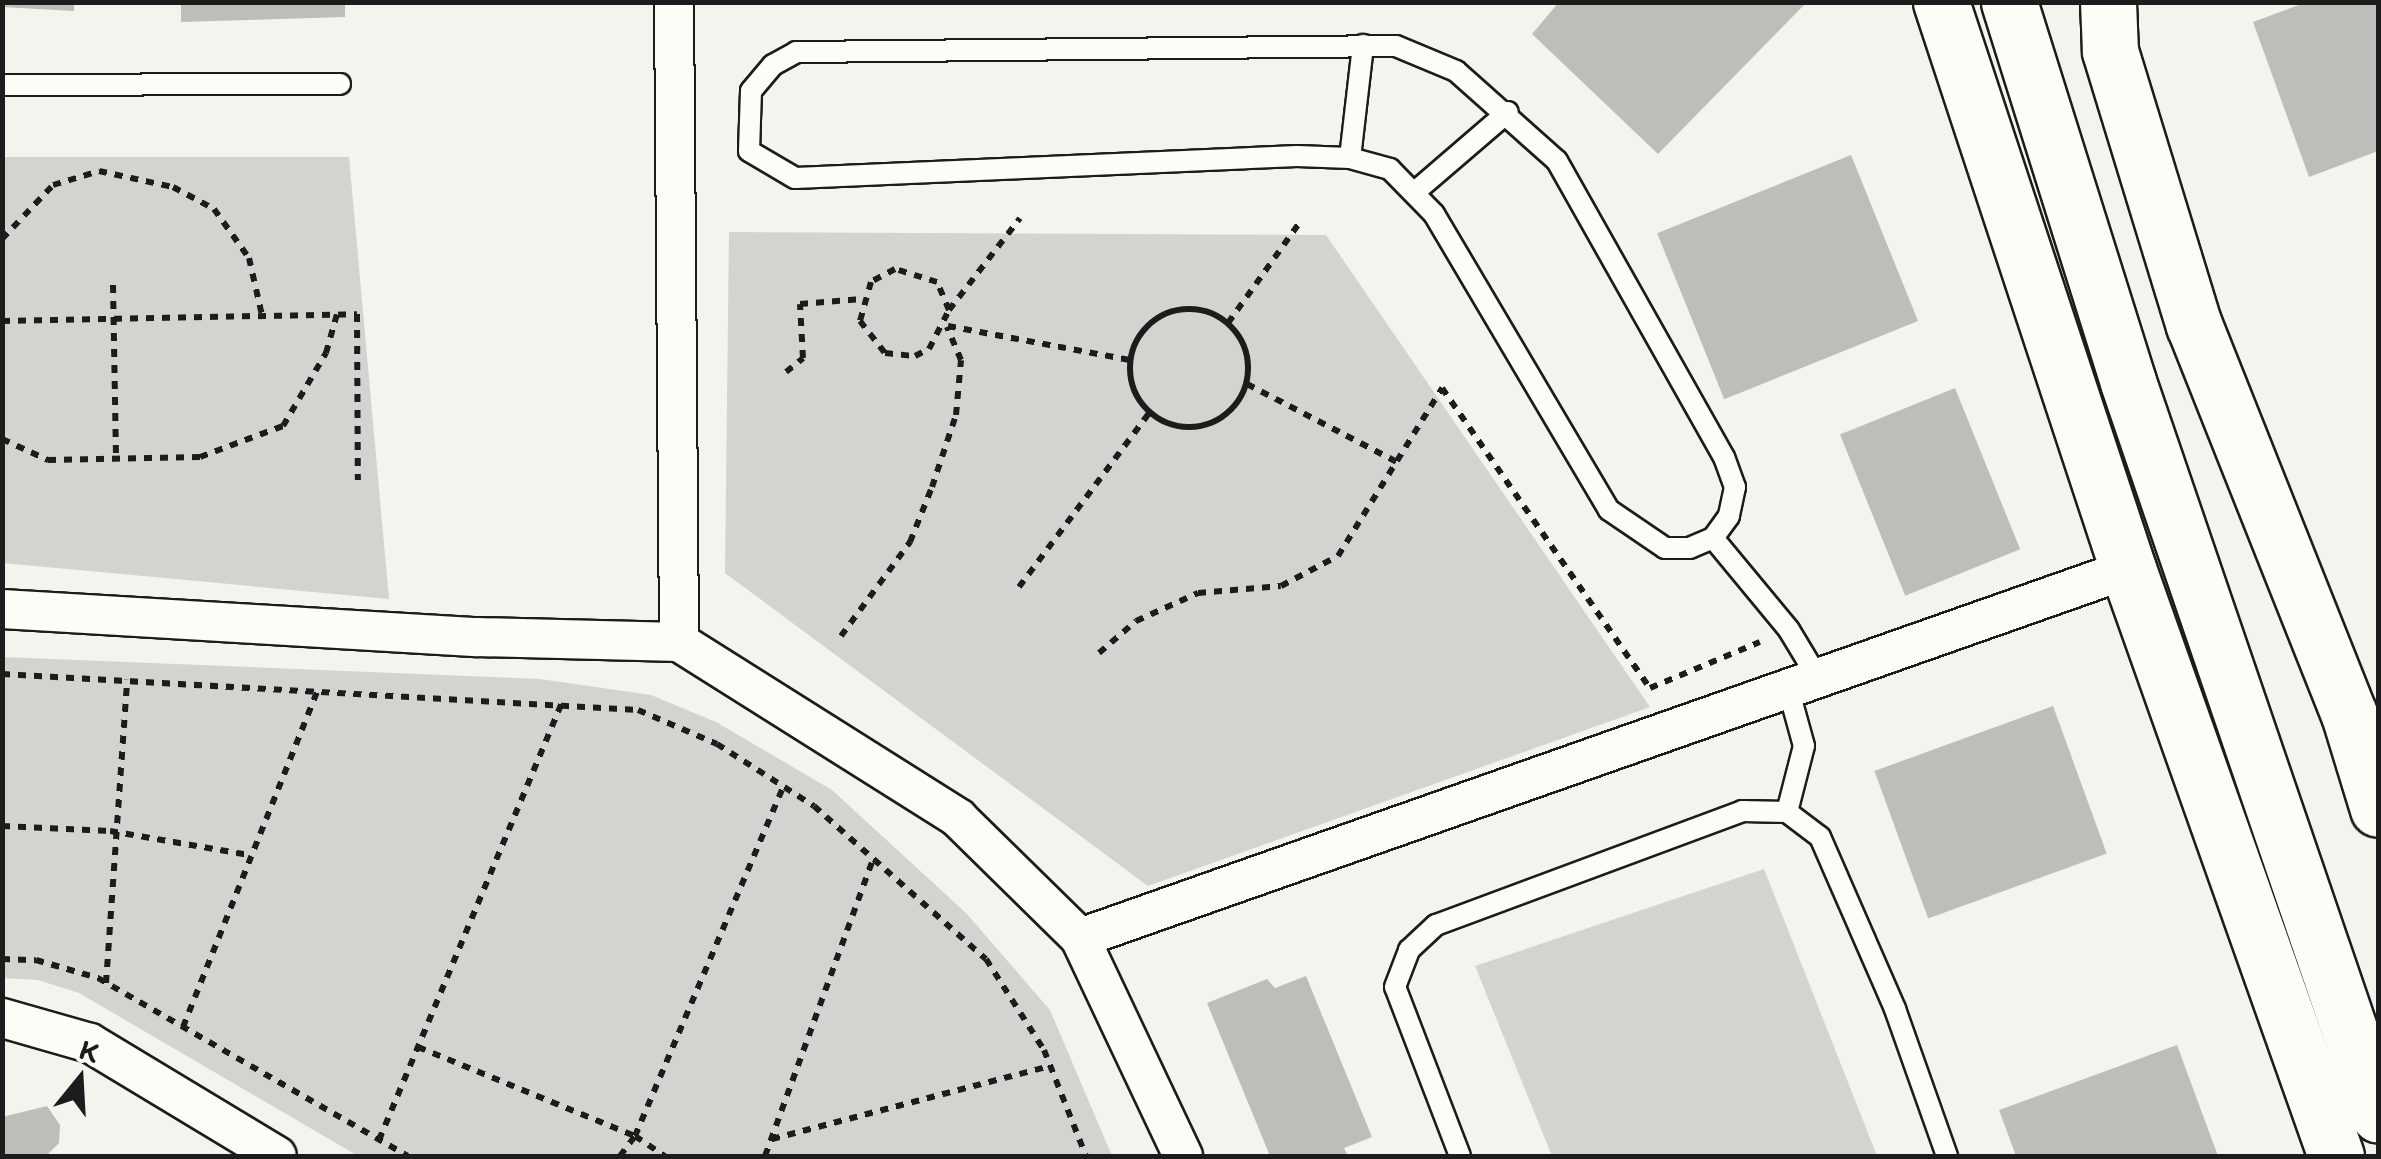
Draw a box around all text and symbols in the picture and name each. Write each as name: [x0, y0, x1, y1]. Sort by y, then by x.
north arrow: [30, 1029, 130, 1129]
text: K: [76, 1032, 103, 1069]

